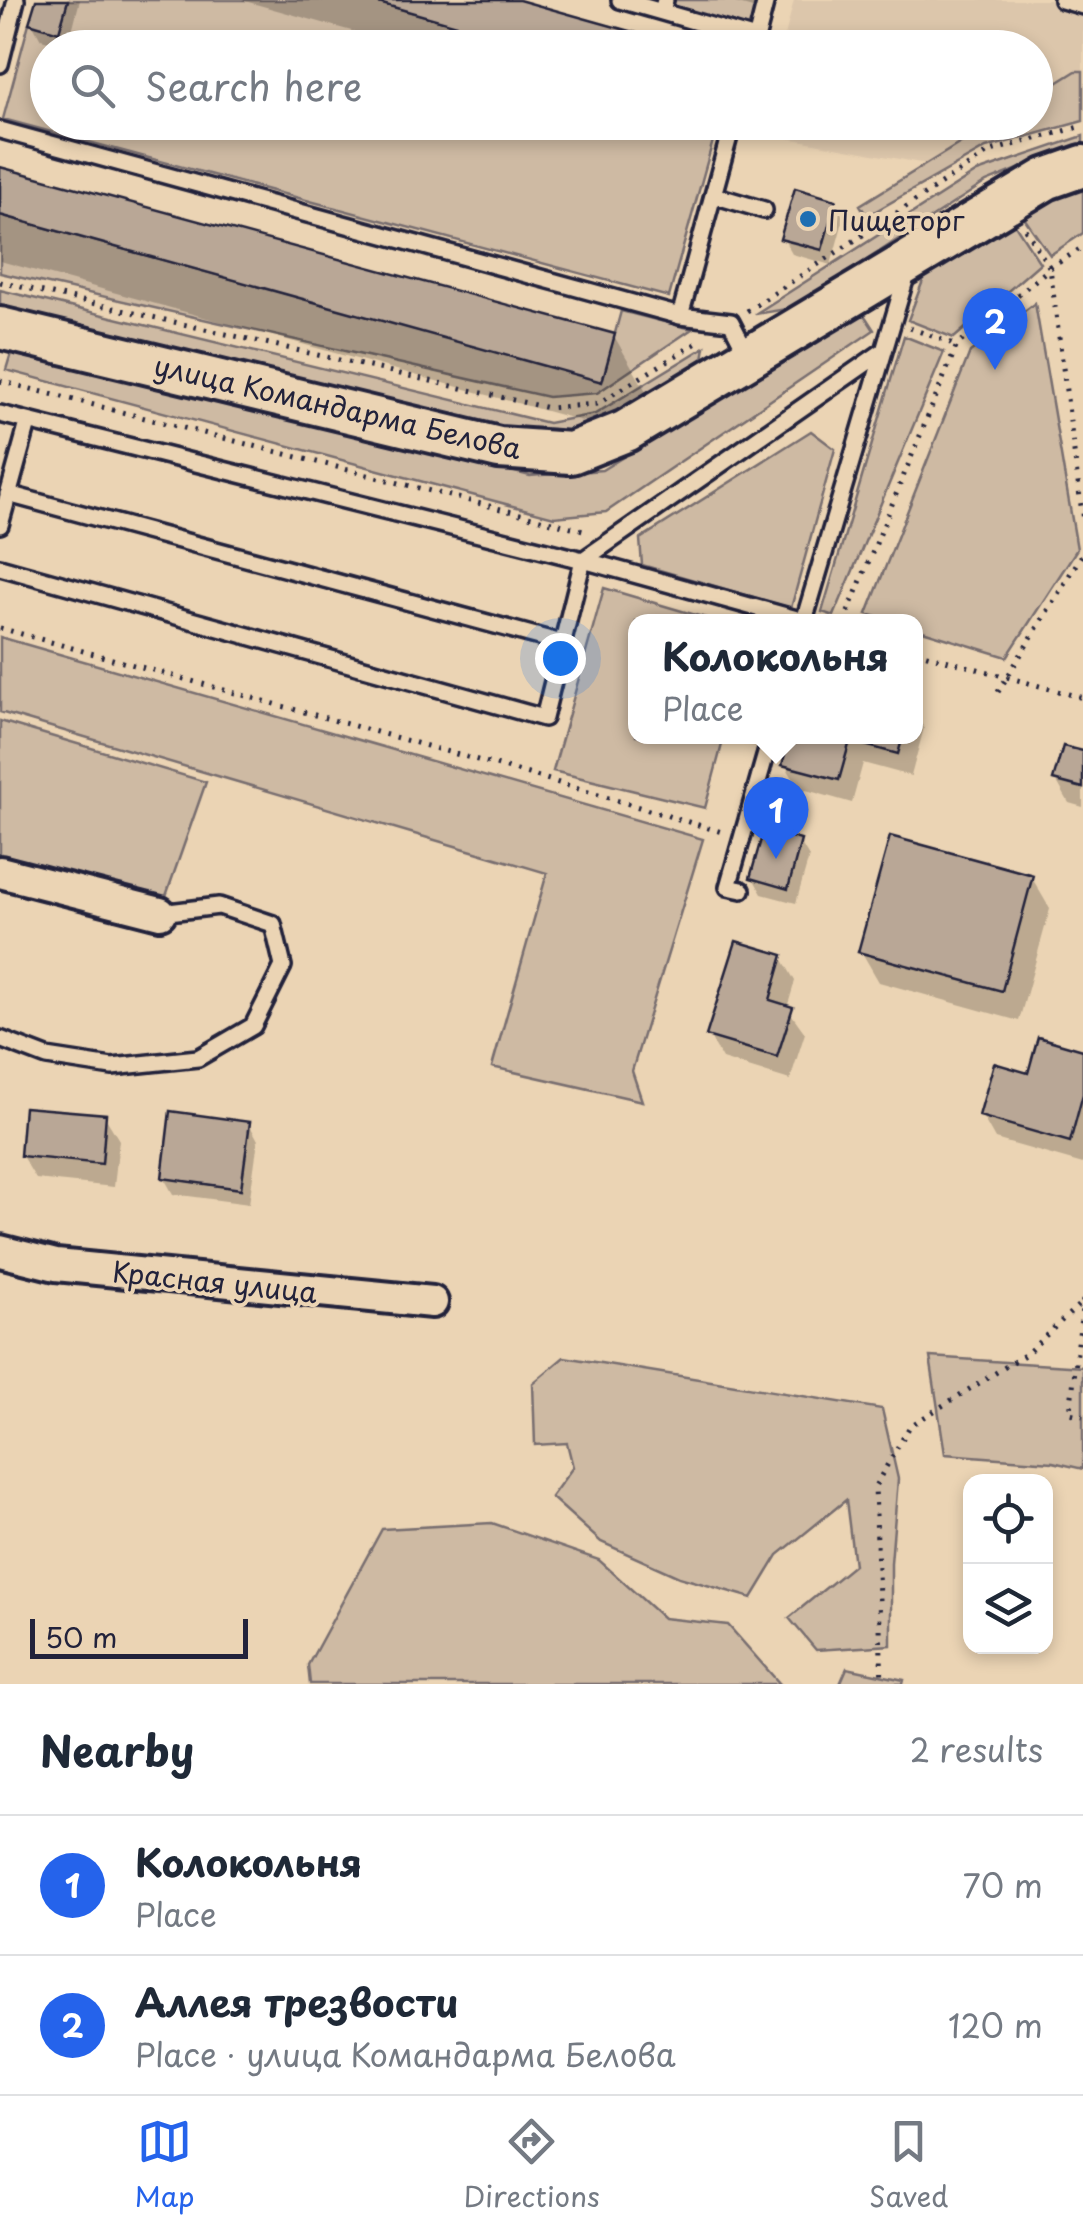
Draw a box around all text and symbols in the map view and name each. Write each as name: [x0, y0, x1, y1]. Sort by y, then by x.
search box: [30, 30, 1053, 140]
text: Search here: [145, 57, 362, 114]
icon: search: [65, 58, 120, 113]
place label: Пищеторг: [828, 198, 965, 241]
marker: Пищеторг: [797, 208, 819, 230]
pin: 2: [962, 288, 1028, 370]
street label: улица Командарма Белова: [150, 343, 526, 469]
popup: [628, 614, 923, 744]
text: Колокольня: [662, 627, 889, 684]
your location: [535, 633, 586, 684]
text: Place: [662, 684, 744, 732]
pin: 1: [744, 776, 808, 859]
street label: Красная улица: [110, 1249, 320, 1313]
map controls: [963, 1474, 1053, 1654]
button: locate: [963, 1474, 1053, 1564]
button: layers: [963, 1564, 1053, 1654]
scale bar: [30, 1614, 248, 1658]
text: 50 m: [45, 1615, 118, 1658]
text: Nearby: [40, 1718, 194, 1781]
text: 2 results: [910, 1725, 1043, 1773]
text: Колокольня: [135, 1833, 362, 1890]
text: 1: [65, 1861, 80, 1909]
text: 70 m: [963, 1861, 1043, 1909]
text: Place: [135, 1890, 217, 1938]
text: Аллея трезвости: [135, 1973, 459, 2030]
text: 2: [61, 2001, 84, 2049]
text: 120 m: [948, 2001, 1043, 2049]
text: Place · улица Командарма Белова: [135, 2030, 676, 2078]
tab: Map: [135, 2114, 194, 2217]
tab: Directions: [464, 2114, 600, 2217]
tab: Saved: [869, 2114, 948, 2217]

